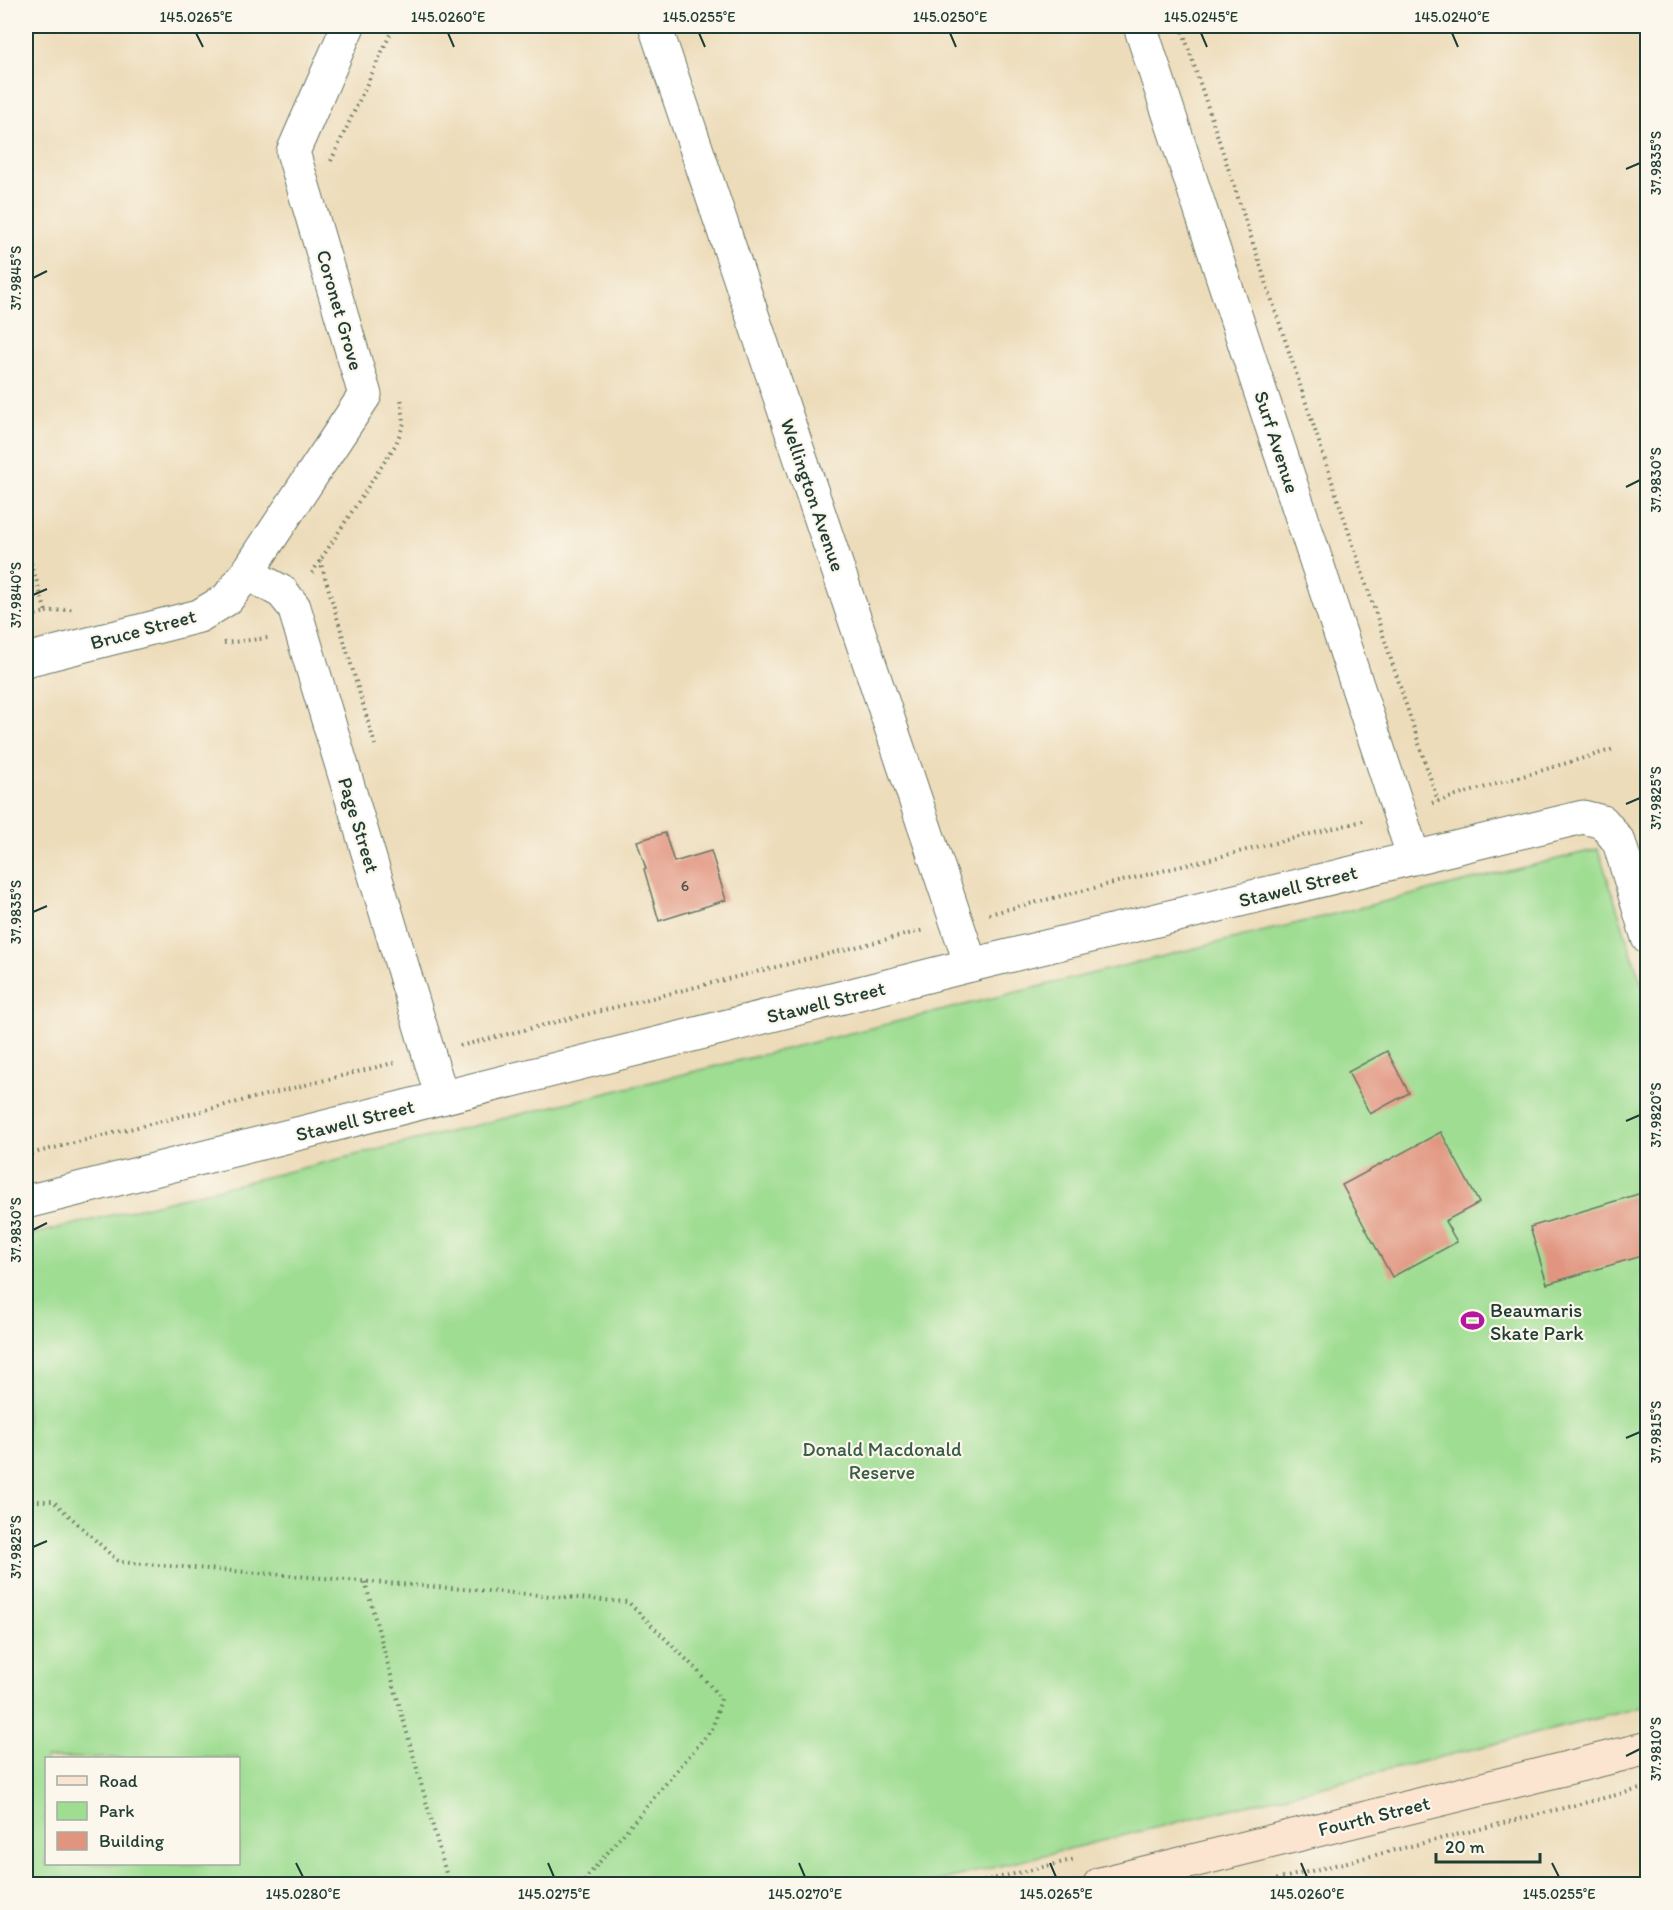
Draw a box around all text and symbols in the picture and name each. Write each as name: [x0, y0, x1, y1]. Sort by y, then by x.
text: 145.0265°E: [159, 8, 233, 26]
text: 145.0260°E: [411, 8, 485, 26]
text: 145.0255°E: [662, 8, 736, 26]
text: 145.0250°E: [913, 8, 987, 26]
text: 145.0245°E: [1164, 8, 1238, 26]
text: 145.0240°E: [1414, 8, 1490, 26]
text: 37.9835°S: [1647, 131, 1665, 195]
text: 37.9845°S: [7, 245, 25, 311]
street label: Coronet Grove: [311, 247, 369, 373]
street label: Surf Avenue: [1249, 388, 1305, 496]
street label: Wellington Avenue: [776, 415, 850, 575]
text: 37.9830°S: [1647, 447, 1665, 513]
text: 37.9840°S: [7, 562, 25, 628]
street label: Bruce Street: [88, 603, 199, 655]
text: 37.9825°S: [1647, 766, 1665, 830]
street label: Page Street: [333, 774, 385, 876]
street label: Stawell Street: [1236, 860, 1360, 912]
house number: 6: [681, 876, 689, 895]
text: 37.9835°S: [7, 880, 25, 944]
street label: Stawell Street: [764, 976, 888, 1028]
text: 37.9820°S: [1647, 1082, 1665, 1148]
street label: Stawell Street: [293, 1094, 417, 1146]
text: 37.9830°S: [7, 1197, 25, 1263]
place label: Beaumaris Skate Park: [1490, 1298, 1584, 1345]
sports icon: Beaumaris Skate Park: [1459, 1308, 1485, 1334]
text: 37.9815°S: [1647, 1400, 1665, 1464]
park label: Donald Macdonald Reserve: [802, 1437, 962, 1484]
text: 37.9825°S: [7, 1515, 25, 1579]
text: 37.9810°S: [1647, 1717, 1665, 1781]
legend: [45, 1757, 240, 1865]
text: Road: [99, 1770, 138, 1792]
street label: Fourth Street: [1316, 1791, 1432, 1841]
text: Park: [99, 1800, 134, 1822]
scale bar: [1436, 1826, 1540, 1864]
text: Building: [99, 1830, 165, 1852]
text: 20 m: [1445, 1836, 1485, 1858]
text: 145.0280°E: [266, 1885, 340, 1903]
text: 145.0275°E: [518, 1885, 590, 1903]
text: 145.0270°E: [768, 1885, 842, 1903]
text: 145.0265°E: [1019, 1885, 1093, 1903]
text: 145.0260°E: [1270, 1885, 1344, 1903]
text: 145.0255°E: [1522, 1885, 1596, 1903]

